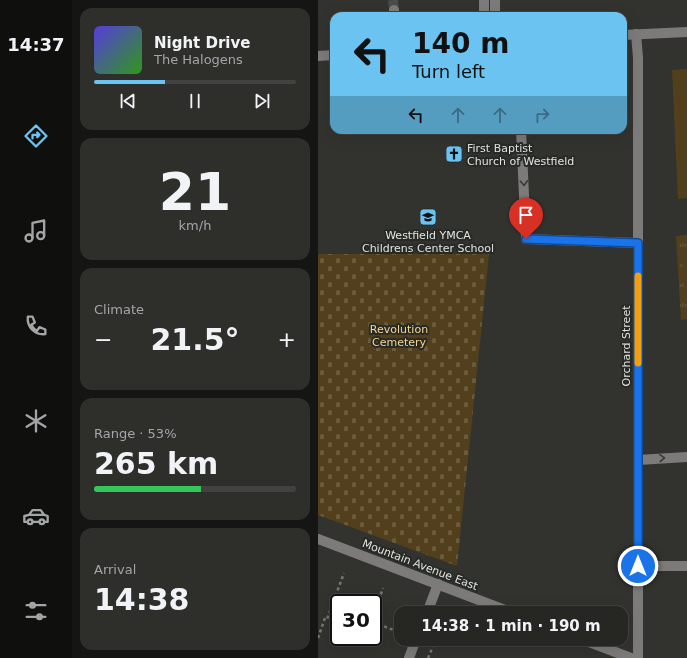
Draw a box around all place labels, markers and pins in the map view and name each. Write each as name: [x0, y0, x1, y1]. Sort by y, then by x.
place label: First Baptist Church of Westfield: [467, 142, 574, 168]
church icon: First Baptist Church of Westfield: [444, 144, 464, 164]
pin: [509, 198, 543, 239]
school or university icon: Westfield YMCA Childrens Center School: [418, 207, 438, 227]
place label: Westfield YMCA Childrens Center School: [362, 229, 494, 255]

